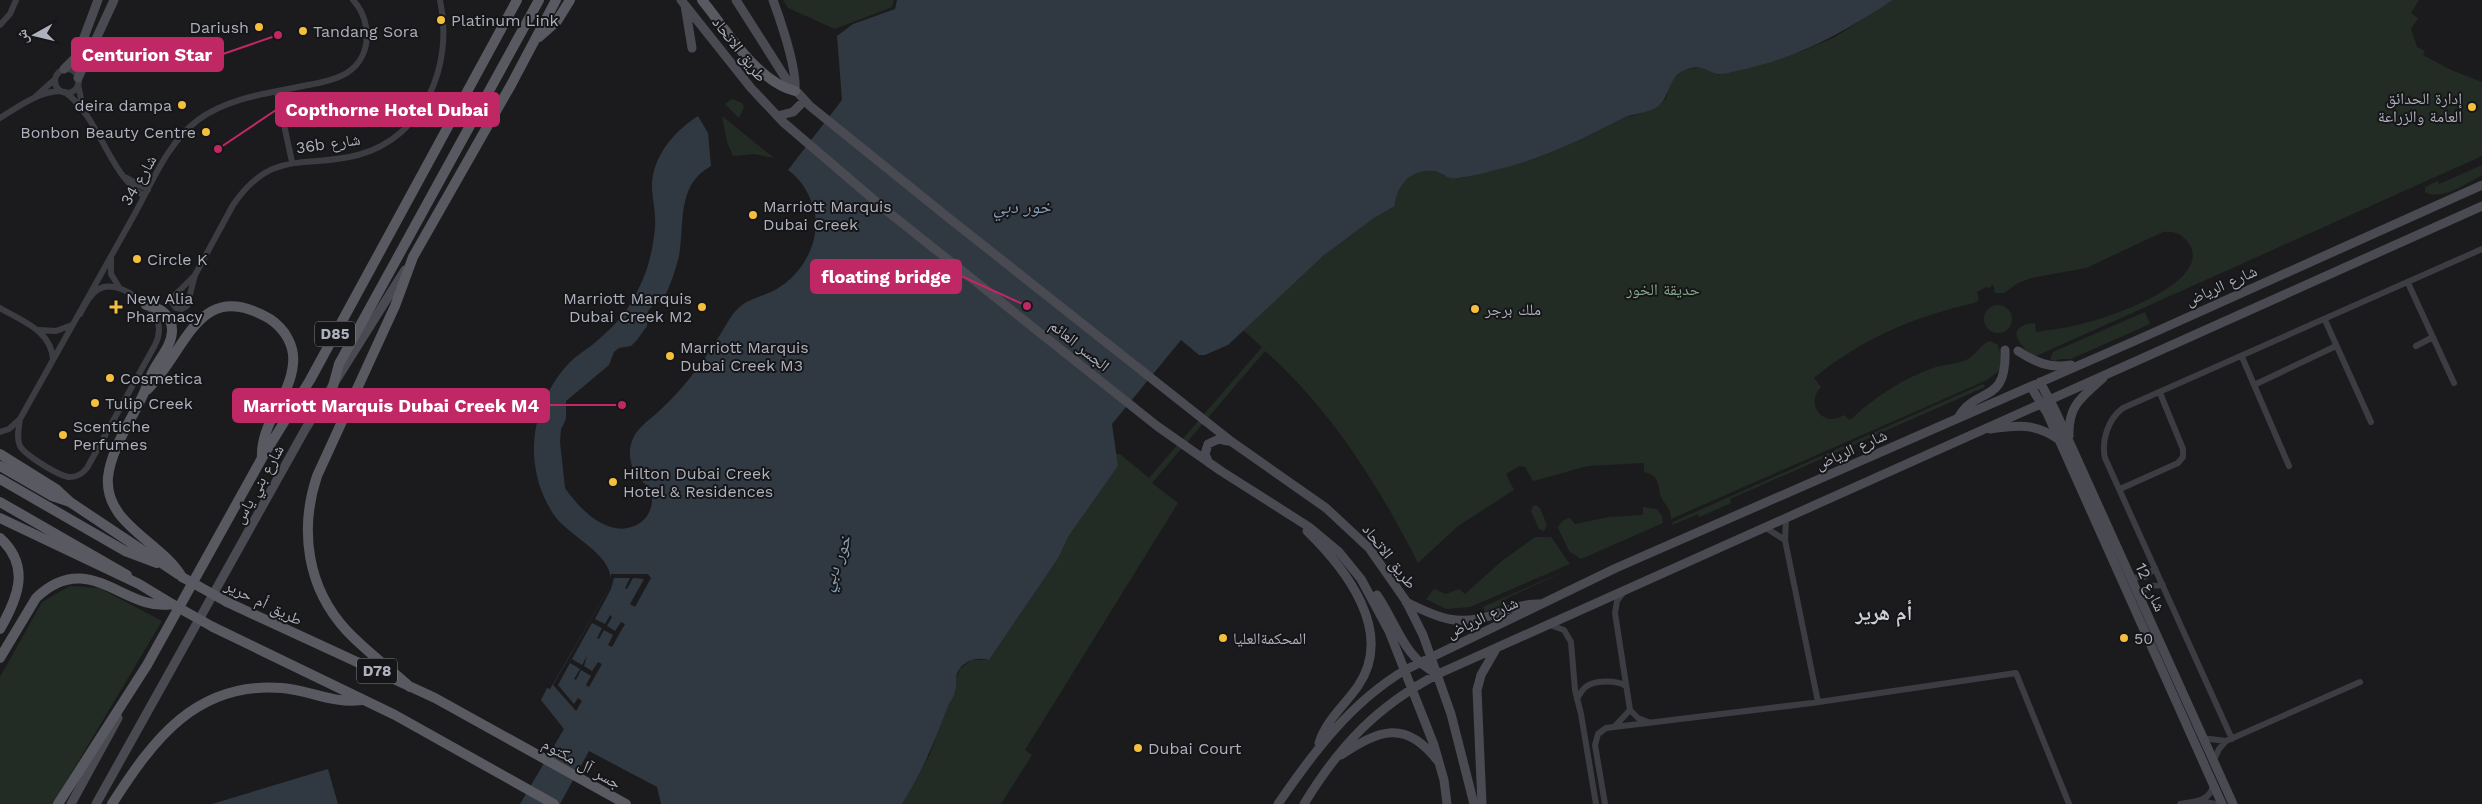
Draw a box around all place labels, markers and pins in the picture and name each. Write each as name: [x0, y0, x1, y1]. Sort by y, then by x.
place label: Platinum Link: [451, 11, 559, 30]
marker: Platinum Link: [435, 14, 447, 26]
place label: Dariush: [189, 18, 249, 37]
marker: Dariush: [253, 21, 265, 33]
place label: Tandang Sora: [313, 22, 418, 41]
marker: Tandang Sora: [297, 25, 309, 37]
callout: Centurion Star: [72, 38, 223, 71]
place label: إدارة الحدائق العامة والزراعة: [2378, 89, 2462, 126]
callout: Copthorne Hotel Dubai: [276, 93, 499, 126]
place label: deira dampa: [75, 96, 172, 115]
marker: deira dampa: [176, 99, 188, 111]
marker: إدارة الحدائق العامة والزراعة: [2466, 101, 2478, 113]
place label: Bonbon Beauty Centre: [20, 123, 196, 142]
marker: Bonbon Beauty Centre: [200, 126, 212, 138]
place label: Marriott Marquis Dubai Creek: [763, 197, 892, 234]
marker: Marriott Marquis Dubai Creek: [747, 209, 759, 221]
place label: Circle K: [147, 250, 208, 269]
marker: Circle K: [131, 253, 143, 265]
callout: floating bridge: [811, 260, 961, 293]
place label: New Alia Pharmacy: [126, 289, 203, 326]
place label: Marriott Marquis Dubai Creek M2: [563, 289, 692, 326]
place label: ملك برجر: [1484, 300, 1541, 319]
marker: New Alia Pharmacy: [110, 301, 122, 313]
marker: Marriott Marquis Dubai Creek M2: [696, 301, 708, 313]
marker: ملك برجر: [1469, 303, 1481, 315]
place label: Marriott Marquis Dubai Creek M3: [680, 338, 809, 375]
marker: Marriott Marquis Dubai Creek M3: [664, 350, 676, 362]
place label: Cosmetica: [120, 369, 202, 388]
marker: Cosmetica: [104, 372, 116, 384]
callout: Marriott Marquis Dubai Creek M4: [233, 389, 549, 422]
place label: Tulip Creek: [105, 394, 193, 413]
marker: Tulip Creek: [89, 397, 101, 409]
place label: Scentiche Perfumes: [73, 417, 150, 454]
marker: Scentiche Perfumes: [57, 429, 69, 441]
place label: Hilton Dubai Creek Hotel & Residences: [623, 464, 773, 501]
marker: Hilton Dubai Creek Hotel & Residences: [607, 476, 619, 488]
place label: المحكمةالعليا: [1233, 629, 1306, 648]
place label: 50: [2134, 629, 2153, 648]
marker: المحكمةالعليا: [1217, 632, 1229, 644]
marker: 50: [2118, 632, 2130, 644]
place label: Dubai Court: [1148, 739, 1242, 758]
marker: Dubai Court: [1132, 742, 1144, 754]

